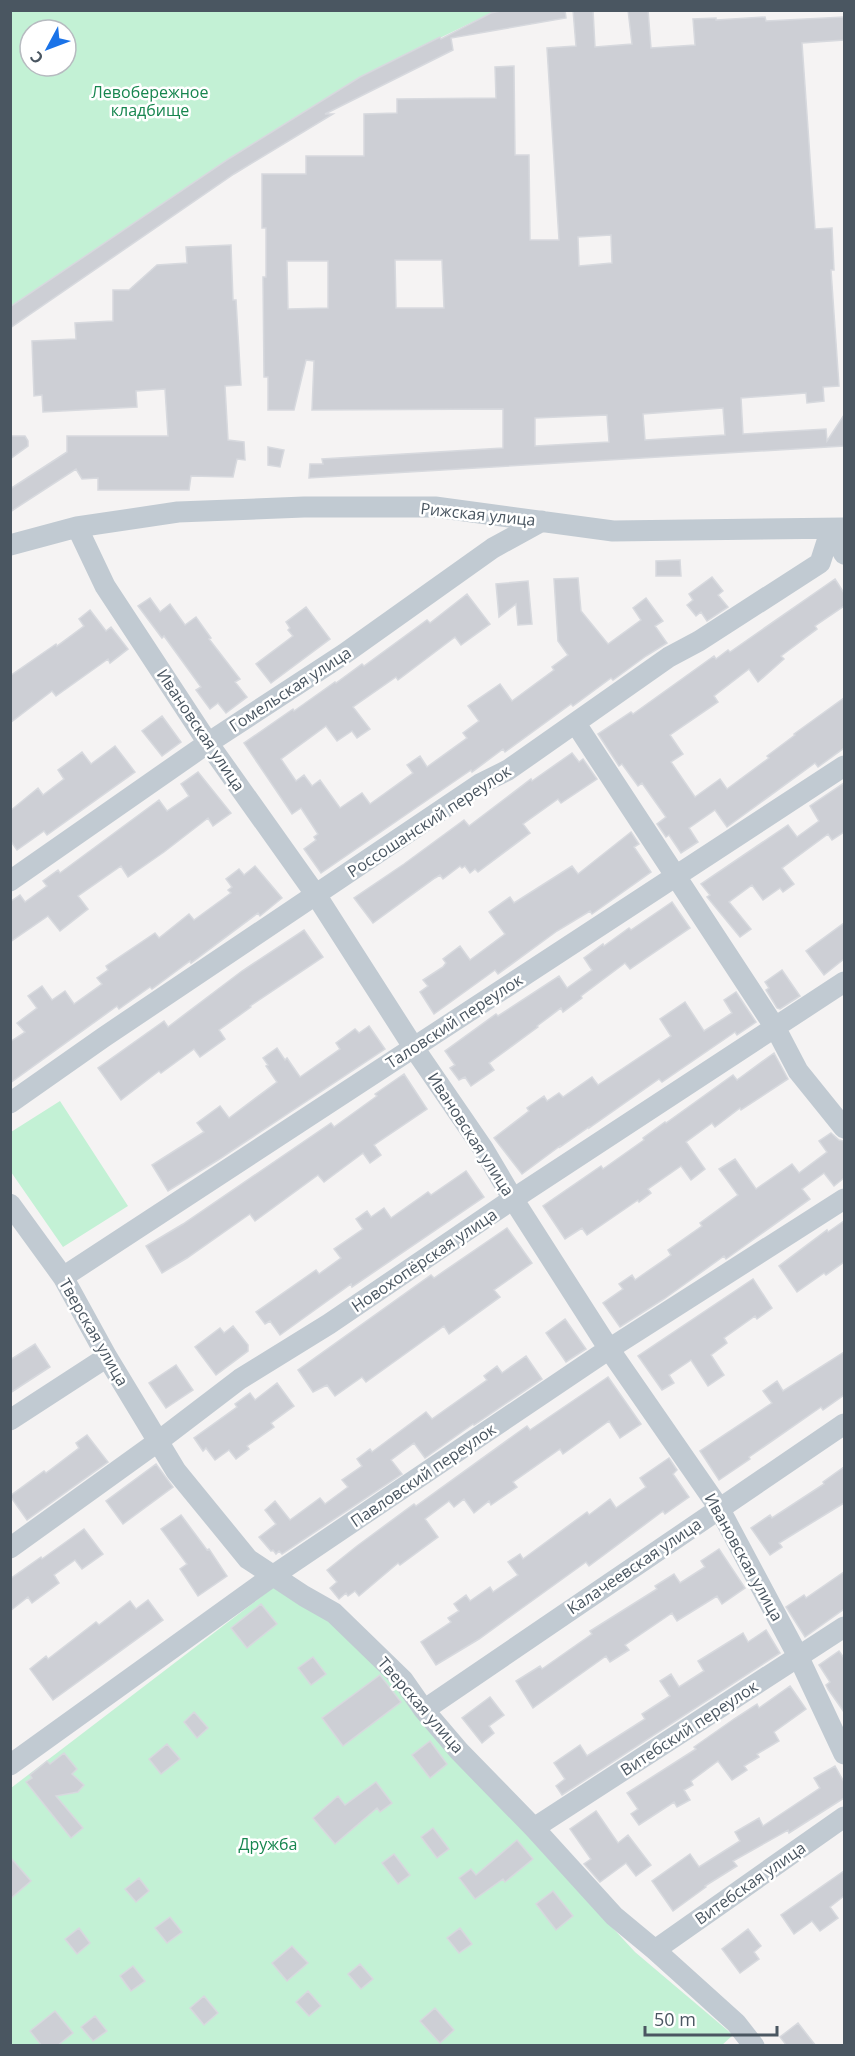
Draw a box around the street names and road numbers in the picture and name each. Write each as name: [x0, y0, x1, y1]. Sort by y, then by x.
street label: Рижская улица: [419, 497, 537, 531]
street label: Гомельская улица: [225, 641, 355, 737]
street label: Ивановская улица: [152, 664, 250, 796]
street label: Россошанский переулок: [343, 759, 516, 882]
street label: Таловский переулок: [381, 968, 527, 1073]
street label: Ивановская улица: [423, 1068, 519, 1200]
street label: Новохопёрская улица: [347, 1203, 501, 1317]
street label: Тверская улица: [54, 1274, 134, 1390]
street label: Павловский переулок: [346, 1418, 501, 1532]
street label: Ивановская улица: [700, 1489, 788, 1625]
street label: Калачеевская улица: [562, 1513, 706, 1619]
street label: Тверская улица: [373, 1652, 469, 1758]
street label: Витебский переулок: [616, 1675, 763, 1781]
street label: Витебская улица: [690, 1837, 810, 1929]

